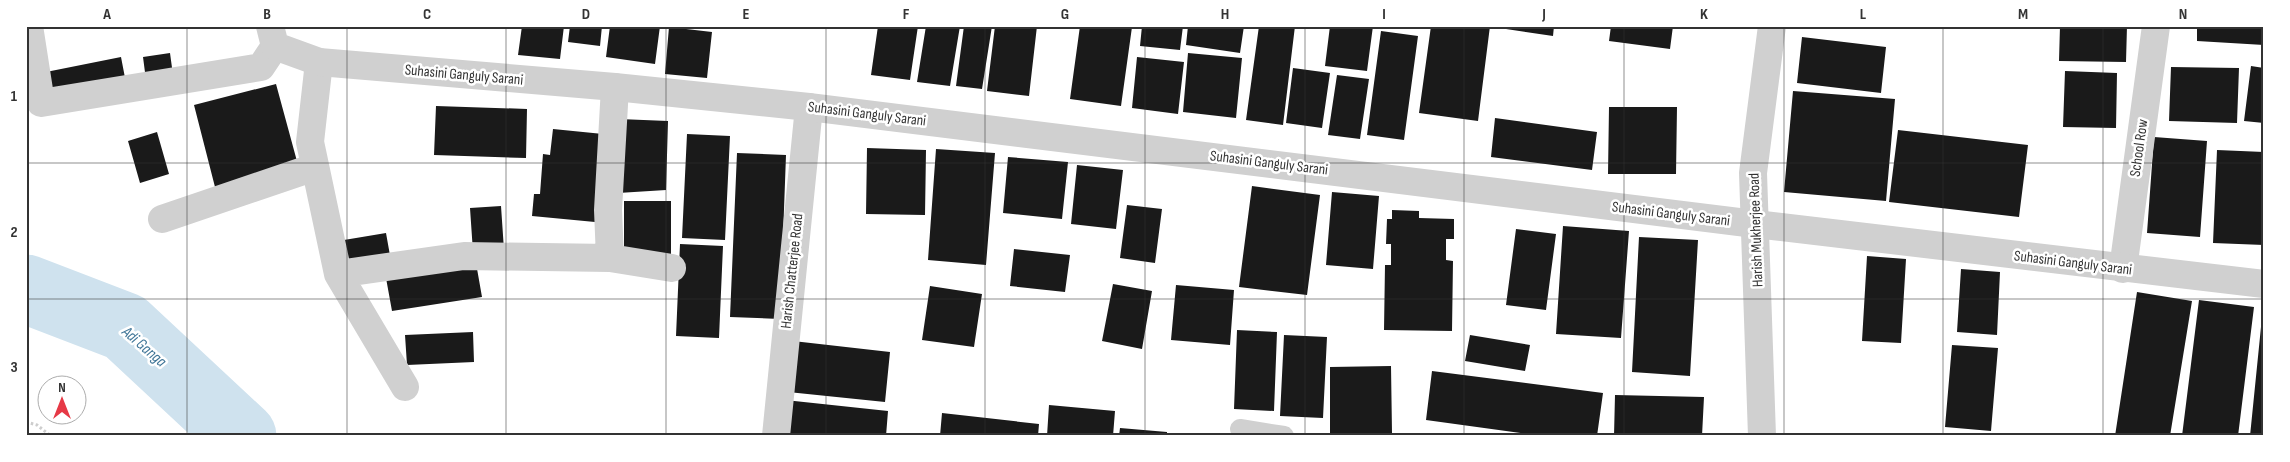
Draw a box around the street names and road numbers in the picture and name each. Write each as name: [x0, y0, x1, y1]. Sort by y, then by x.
street label: Suhasini Ganguly Sarani: [404, 60, 524, 90]
street label: Suhasini Ganguly Sarani: [807, 97, 927, 131]
street label: School Row: [2126, 117, 2153, 178]
street label: Suhasini Ganguly Sarani: [1209, 146, 1329, 180]
street label: Harish Mukherjee Road: [1745, 172, 1767, 288]
street label: Suhasini Ganguly Sarani: [1611, 197, 1731, 231]
street label: Harish Chatterjee Road: [777, 213, 807, 329]
street label: Suhasini Ganguly Sarani: [2013, 246, 2133, 280]

